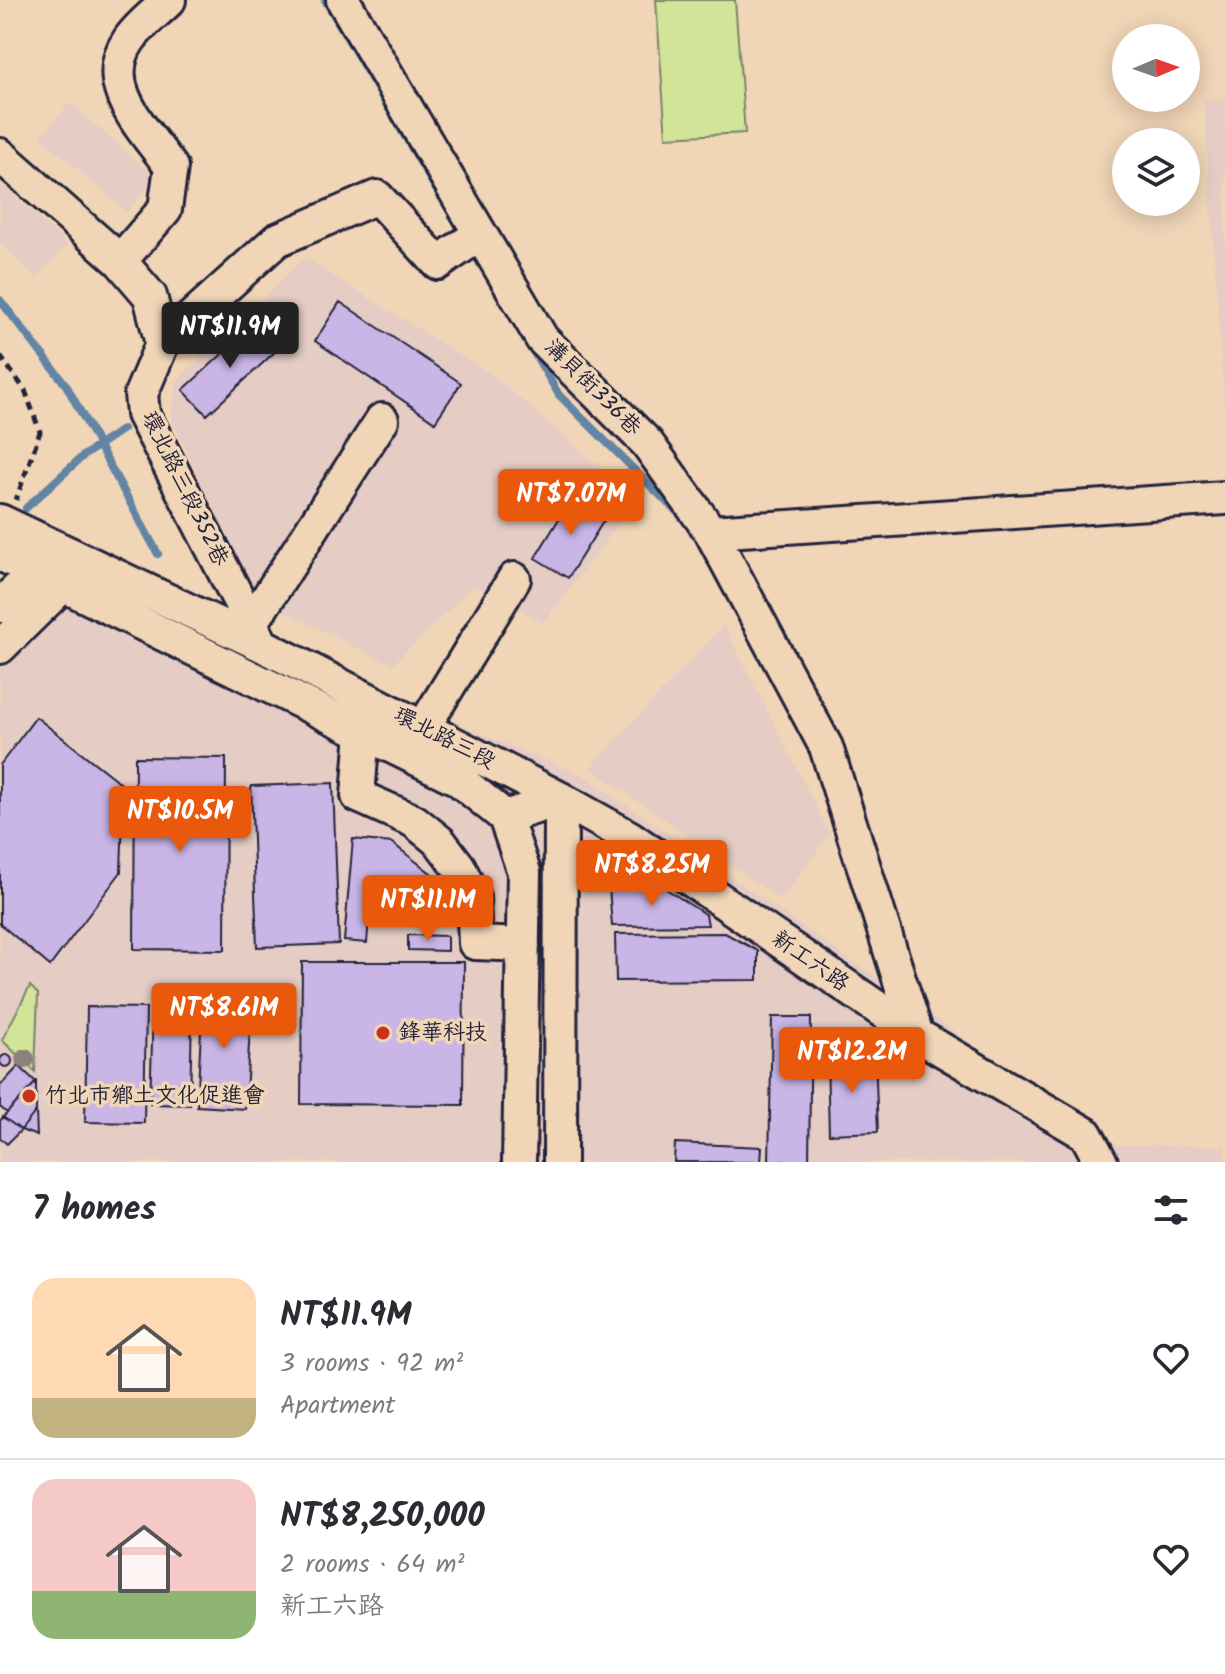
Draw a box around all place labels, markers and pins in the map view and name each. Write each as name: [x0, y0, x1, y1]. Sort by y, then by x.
pin: NT$11.9M: [147, 302, 313, 370]
pin: NT$7.07M: [488, 469, 654, 537]
pin: NT$10.5M: [97, 786, 263, 854]
pin: NT$8.25M: [569, 840, 735, 908]
pin: NT$11.1M: [345, 875, 511, 943]
pin: NT$8.61M: [141, 983, 307, 1051]
place label: 鋒華科技: [399, 1016, 487, 1051]
marker: 鋒華科技: [374, 1024, 392, 1042]
pin: NT$12.2M: [769, 1027, 935, 1095]
place label: 竹北市鄉土文化促進會: [45, 1079, 265, 1114]
marker: 竹北市鄉土文化促進會: [20, 1087, 38, 1105]

